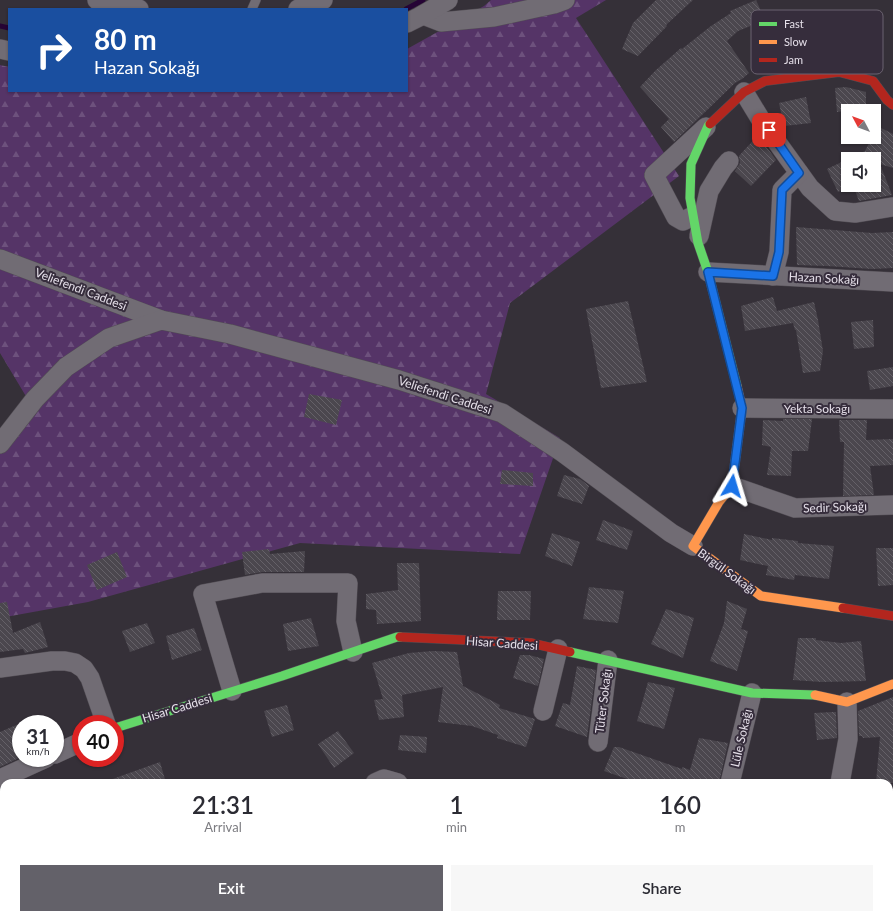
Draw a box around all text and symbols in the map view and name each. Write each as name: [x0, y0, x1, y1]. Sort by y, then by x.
legend: [751, 10, 883, 74]
text: Fast: [784, 17, 804, 30]
text: 80 m: [94, 22, 157, 56]
icon: right: [28, 24, 80, 76]
text: Slow: [784, 35, 808, 48]
text: Jam: [784, 53, 803, 66]
text: Hazan Sokağı: [94, 56, 200, 78]
north arrow: [841, 104, 881, 144]
map controls: [841, 104, 881, 192]
pin: [752, 113, 786, 147]
icon: arrive: [758, 119, 780, 141]
button: sound: [841, 152, 881, 192]
street label: Veliefendi Caddesi: [33, 265, 129, 313]
street label: Hazan Sokağı: [788, 269, 860, 287]
street label: Veliefendi Caddesi: [397, 373, 494, 417]
street label: Yekta Sokağı: [784, 401, 850, 416]
position arrow: [711, 465, 753, 507]
street label: Sedir Sokağı: [803, 498, 867, 516]
street label: Birgül Sokağı: [695, 545, 759, 597]
street label: Hisar Caddesi: [465, 633, 539, 653]
street label: Tüter Sokağı: [592, 668, 614, 734]
street label: Hisar Caddesi: [140, 690, 214, 726]
street label: Lüle Sokağı: [727, 707, 755, 769]
speed limit sign: 40: [72, 715, 124, 767]
text: 31: [26, 724, 50, 748]
text: km/h: [26, 745, 50, 757]
text: 21:31: [192, 790, 254, 819]
text: 1: [450, 790, 463, 819]
text: 160: [659, 790, 701, 819]
text: Arrival: [204, 819, 242, 835]
text: min: [446, 819, 467, 835]
text: m: [675, 819, 685, 835]
button: Exit: [20, 865, 443, 911]
button: Share: [451, 865, 873, 911]

